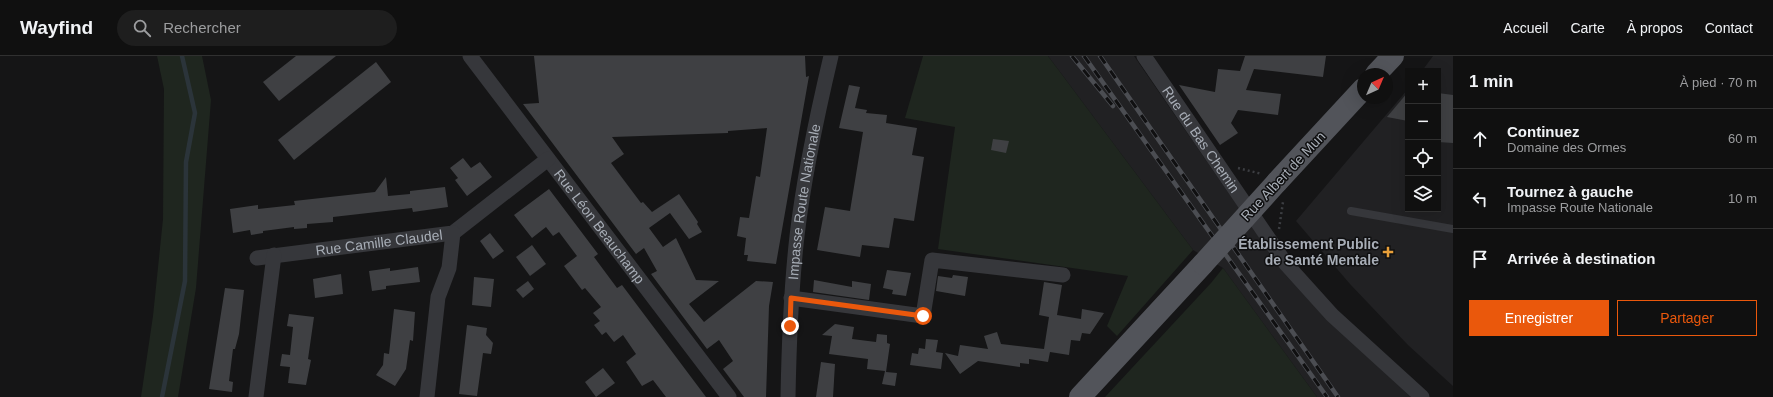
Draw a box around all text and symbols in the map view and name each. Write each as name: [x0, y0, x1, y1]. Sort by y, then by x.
search box: [117, 10, 397, 46]
text: Wayfind: [20, 17, 93, 38]
icon: search: [131, 17, 153, 39]
text: Rechercher: [163, 19, 241, 36]
text: Accueil: [1503, 20, 1548, 36]
text: Carte: [1570, 20, 1605, 36]
text: À propos: [1627, 20, 1683, 36]
text: Contact: [1705, 20, 1753, 36]
north arrow: [1357, 68, 1393, 104]
map controls: [1405, 68, 1441, 212]
button: +: [1405, 68, 1441, 104]
text: 1 min: [1469, 72, 1513, 91]
text: À pied · 70 m: [1680, 75, 1757, 90]
street label: Rue du Bas Chemin: [1159, 83, 1243, 196]
button: −: [1405, 104, 1441, 140]
street label: Impasse Route Nationale: [785, 122, 824, 280]
text: Continuez: [1507, 123, 1580, 140]
street label: Rue Albert de Mun: [1238, 128, 1328, 224]
icon: ahead: [1469, 128, 1491, 150]
text: 60 m: [1728, 131, 1757, 146]
button: locate: [1405, 140, 1441, 176]
text: Domaine des Ormes: [1507, 140, 1626, 155]
street label: Rue Léon Beauchamp: [551, 166, 648, 287]
button: layers: [1405, 176, 1441, 212]
text: Tournez à gauche: [1507, 183, 1633, 200]
icon: left: [1469, 188, 1491, 210]
text: 10 m: [1728, 191, 1757, 206]
text: Impasse Route Nationale: [1507, 200, 1653, 215]
street label: Rue Camille Claudel: [315, 226, 443, 258]
place label: Établissement Public de Santé Mentale: [1238, 236, 1379, 268]
marker: Établissement Public de Santé Mentale: [1382, 246, 1394, 258]
icon: arrive: [1469, 248, 1491, 270]
text: Arrivée à destination: [1507, 250, 1655, 267]
button: Enregistrer: [1469, 300, 1609, 336]
button: Partager: [1617, 300, 1757, 336]
route start: [914, 307, 932, 325]
route end: [781, 317, 799, 335]

